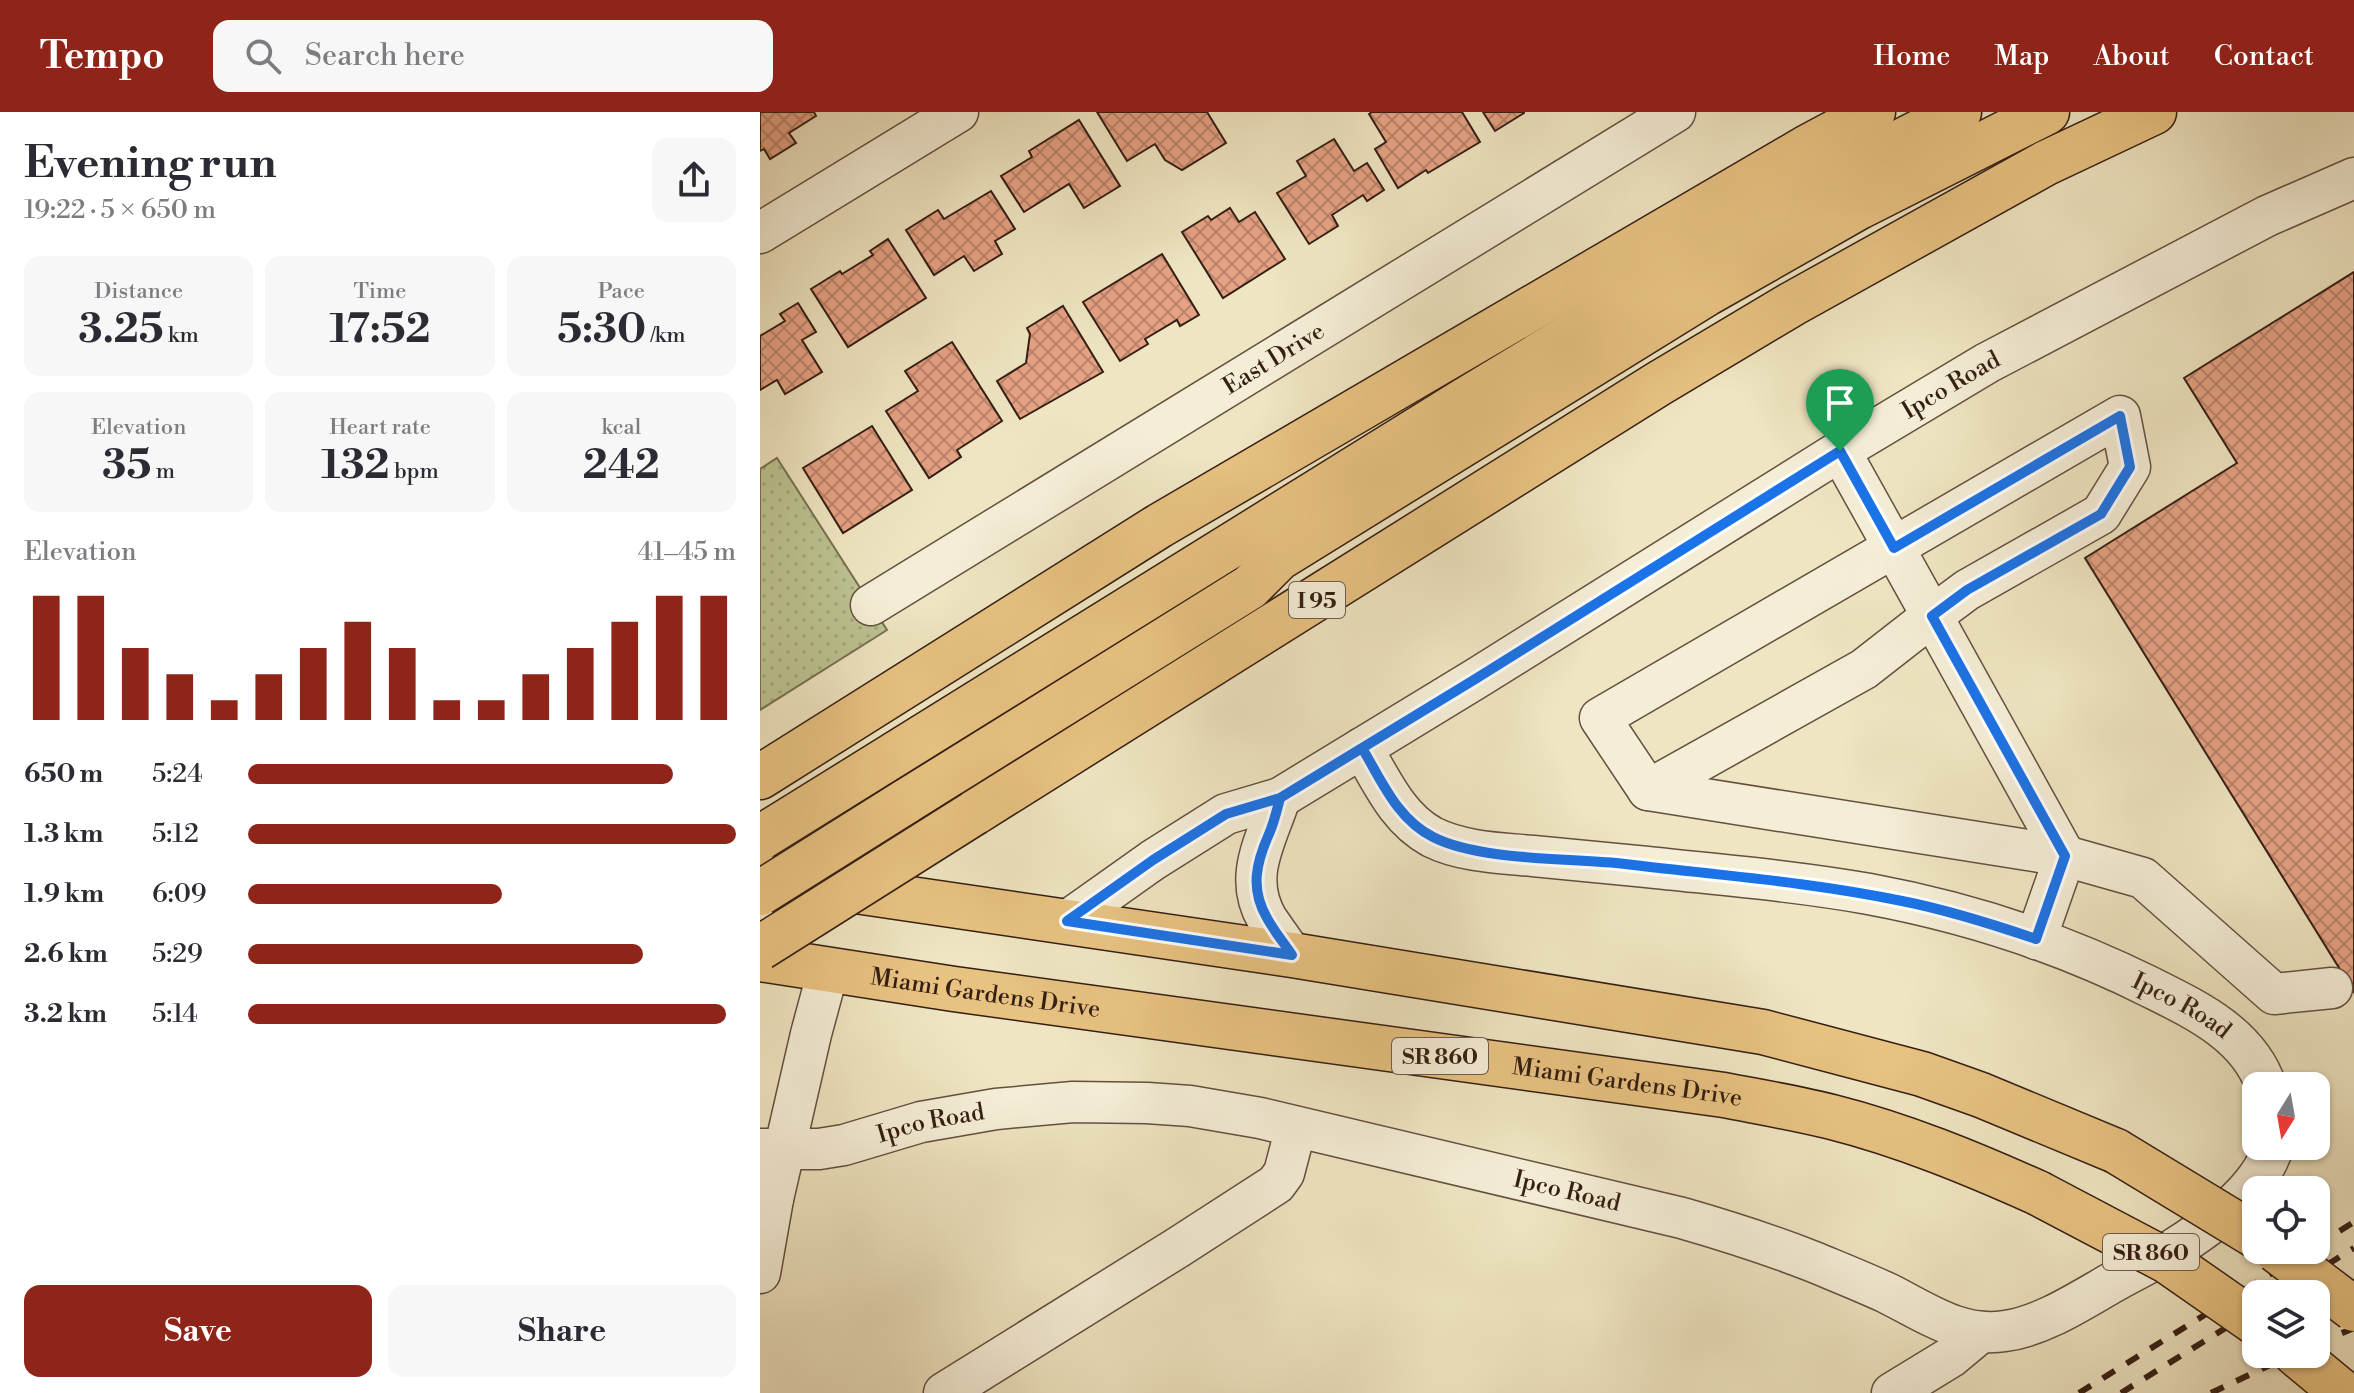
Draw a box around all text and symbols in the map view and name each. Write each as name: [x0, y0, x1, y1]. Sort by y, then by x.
search box: [213, 20, 773, 92]
text: Tempo: [40, 33, 165, 80]
icon: search: [241, 34, 285, 78]
text: Search here: [305, 37, 465, 75]
text: Home: [1874, 39, 1950, 74]
text: Map: [1994, 39, 2049, 74]
text: About: [2093, 39, 2170, 74]
text: Contact: [2214, 39, 2314, 74]
text: Evening run: [24, 136, 277, 191]
button: share: [652, 138, 736, 222]
text: 19:22 · 5 × 650 m: [24, 194, 216, 226]
text: Distance: [94, 278, 183, 305]
text: Time: [354, 278, 406, 305]
text: Pace: [598, 278, 645, 305]
text: 3.25: [79, 305, 163, 355]
text: 17:52: [329, 305, 431, 355]
text: 5:30: [557, 305, 646, 355]
street label: East Drive: [1217, 317, 1330, 402]
text: km: [163, 322, 199, 349]
text: /km: [646, 322, 686, 349]
street label: Ipco Road: [1897, 345, 2006, 426]
pin: [1806, 369, 1874, 451]
icon: arrive: [1818, 381, 1862, 425]
text: Elevation: [91, 414, 186, 441]
text: Heart rate: [329, 414, 431, 441]
text: kcal: [601, 414, 641, 441]
text: 35: [102, 441, 151, 491]
text: 132: [321, 441, 390, 491]
text: 242: [583, 441, 660, 491]
text: m: [151, 458, 175, 485]
text: bpm: [390, 458, 439, 485]
text: Elevation: [24, 536, 137, 568]
text: 41–45 m: [637, 536, 736, 568]
road number: I 95: [1289, 582, 1345, 618]
text: 650 m: [24, 758, 103, 790]
text: 5:24: [152, 758, 203, 790]
text: 1.3 km: [24, 818, 103, 850]
text: 5:12: [152, 818, 199, 850]
text: 1.9 km: [24, 878, 104, 910]
text: 6:09: [152, 878, 207, 910]
text: 2.6 km: [24, 938, 108, 970]
text: 5:29: [152, 938, 203, 970]
street label: Miami Gardens Drive: [868, 962, 1102, 1025]
street label: Ipco Road: [2127, 966, 2237, 1046]
text: 3.2 km: [24, 998, 107, 1030]
text: 5:14: [152, 998, 198, 1030]
road number: SR 860: [1392, 1038, 1488, 1074]
street label: Miami Gardens Drive: [1510, 1052, 1745, 1114]
north arrow: [2242, 1072, 2330, 1160]
map controls: [2242, 1072, 2330, 1368]
street label: Ipco Road: [874, 1097, 987, 1150]
street label: Ipco Road: [1510, 1165, 1624, 1219]
button: locate: [2242, 1176, 2330, 1264]
road number: SR 860: [2103, 1234, 2199, 1270]
button: layers: [2242, 1280, 2330, 1368]
button: Save: [24, 1285, 372, 1377]
button: Share: [388, 1285, 736, 1377]

